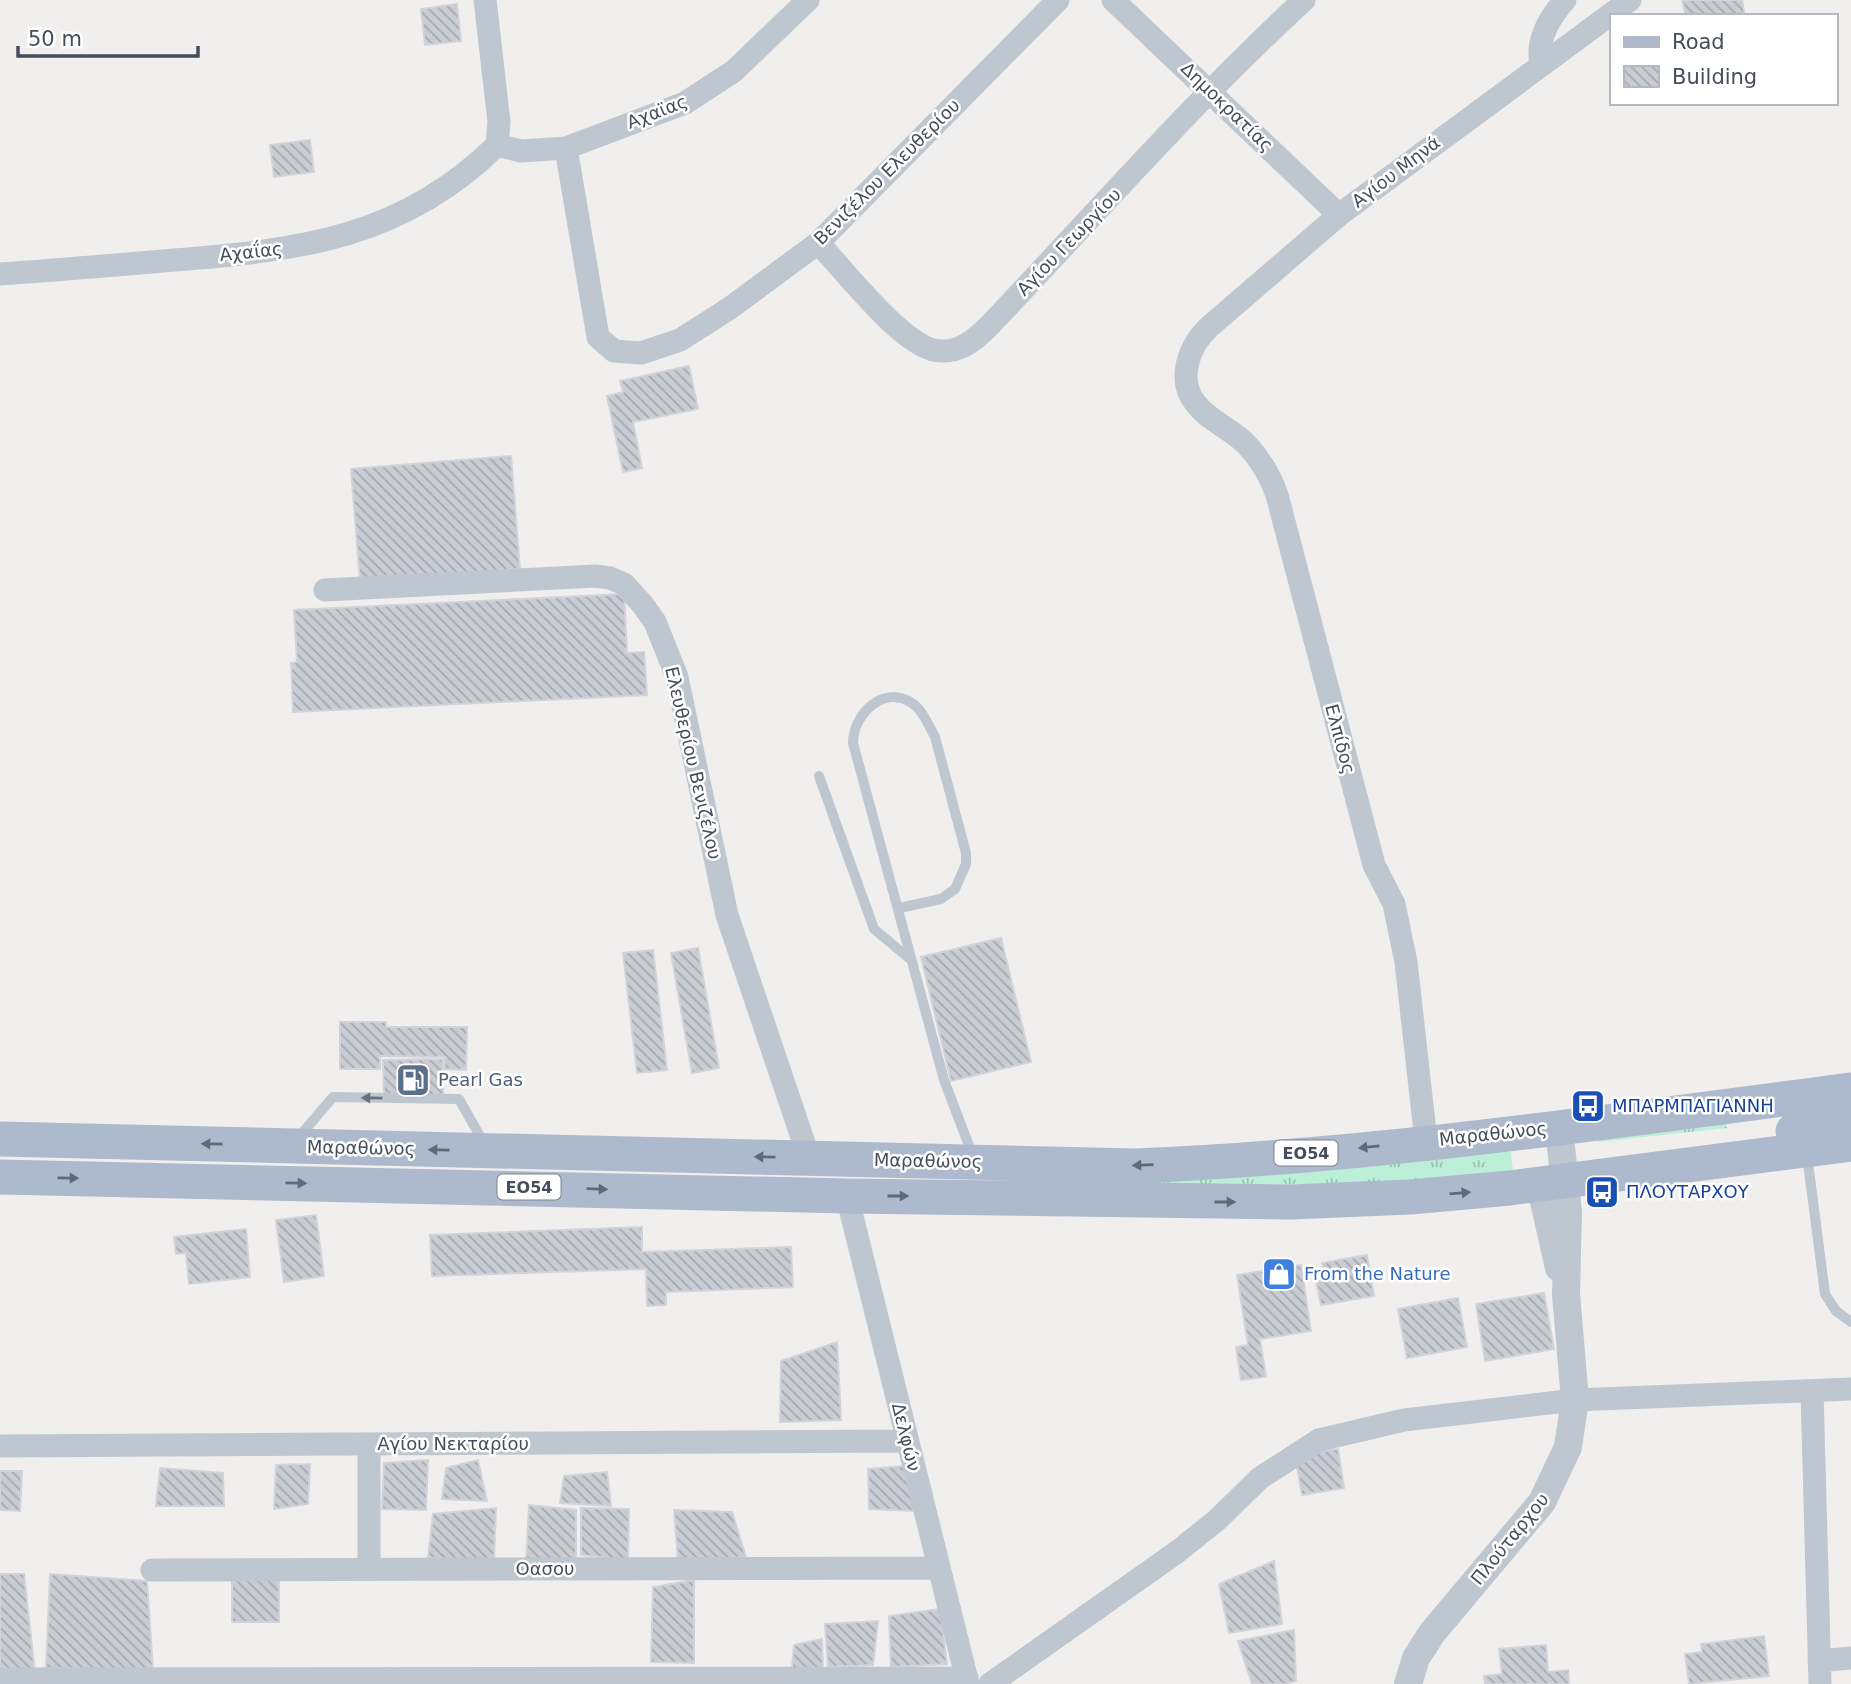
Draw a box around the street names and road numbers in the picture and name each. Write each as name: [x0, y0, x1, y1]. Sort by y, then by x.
street label: Δημοκρατίας: [1177, 58, 1278, 156]
street label: Αχαϊας: [624, 90, 690, 133]
street label: Βενιζέλου Ελευθερίου: [809, 94, 964, 249]
street label: Αγίου Μηνά: [1347, 132, 1444, 212]
street label: Αγίου Γεωργίου: [1012, 184, 1125, 300]
street label: Αχαΐας: [218, 237, 283, 265]
street label: Ελευθερίου Βενιζέλου: [661, 664, 726, 861]
street label: Ελπίδος: [1321, 702, 1360, 776]
street label: Μαραθώνος: [1438, 1117, 1548, 1150]
street label: Μαραθώνος: [307, 1136, 415, 1159]
road number: ΕΟ54: [1274, 1140, 1338, 1166]
street label: Μαραθώνος: [874, 1149, 982, 1172]
road number: ΕΟ54: [498, 1175, 560, 1200]
street label: Δελφών: [888, 1401, 925, 1473]
street label: Αγίου Νεκταρίου: [377, 1433, 529, 1454]
street label: Πλούταρχου: [1466, 1489, 1553, 1589]
street label: Οασου: [516, 1558, 574, 1579]

